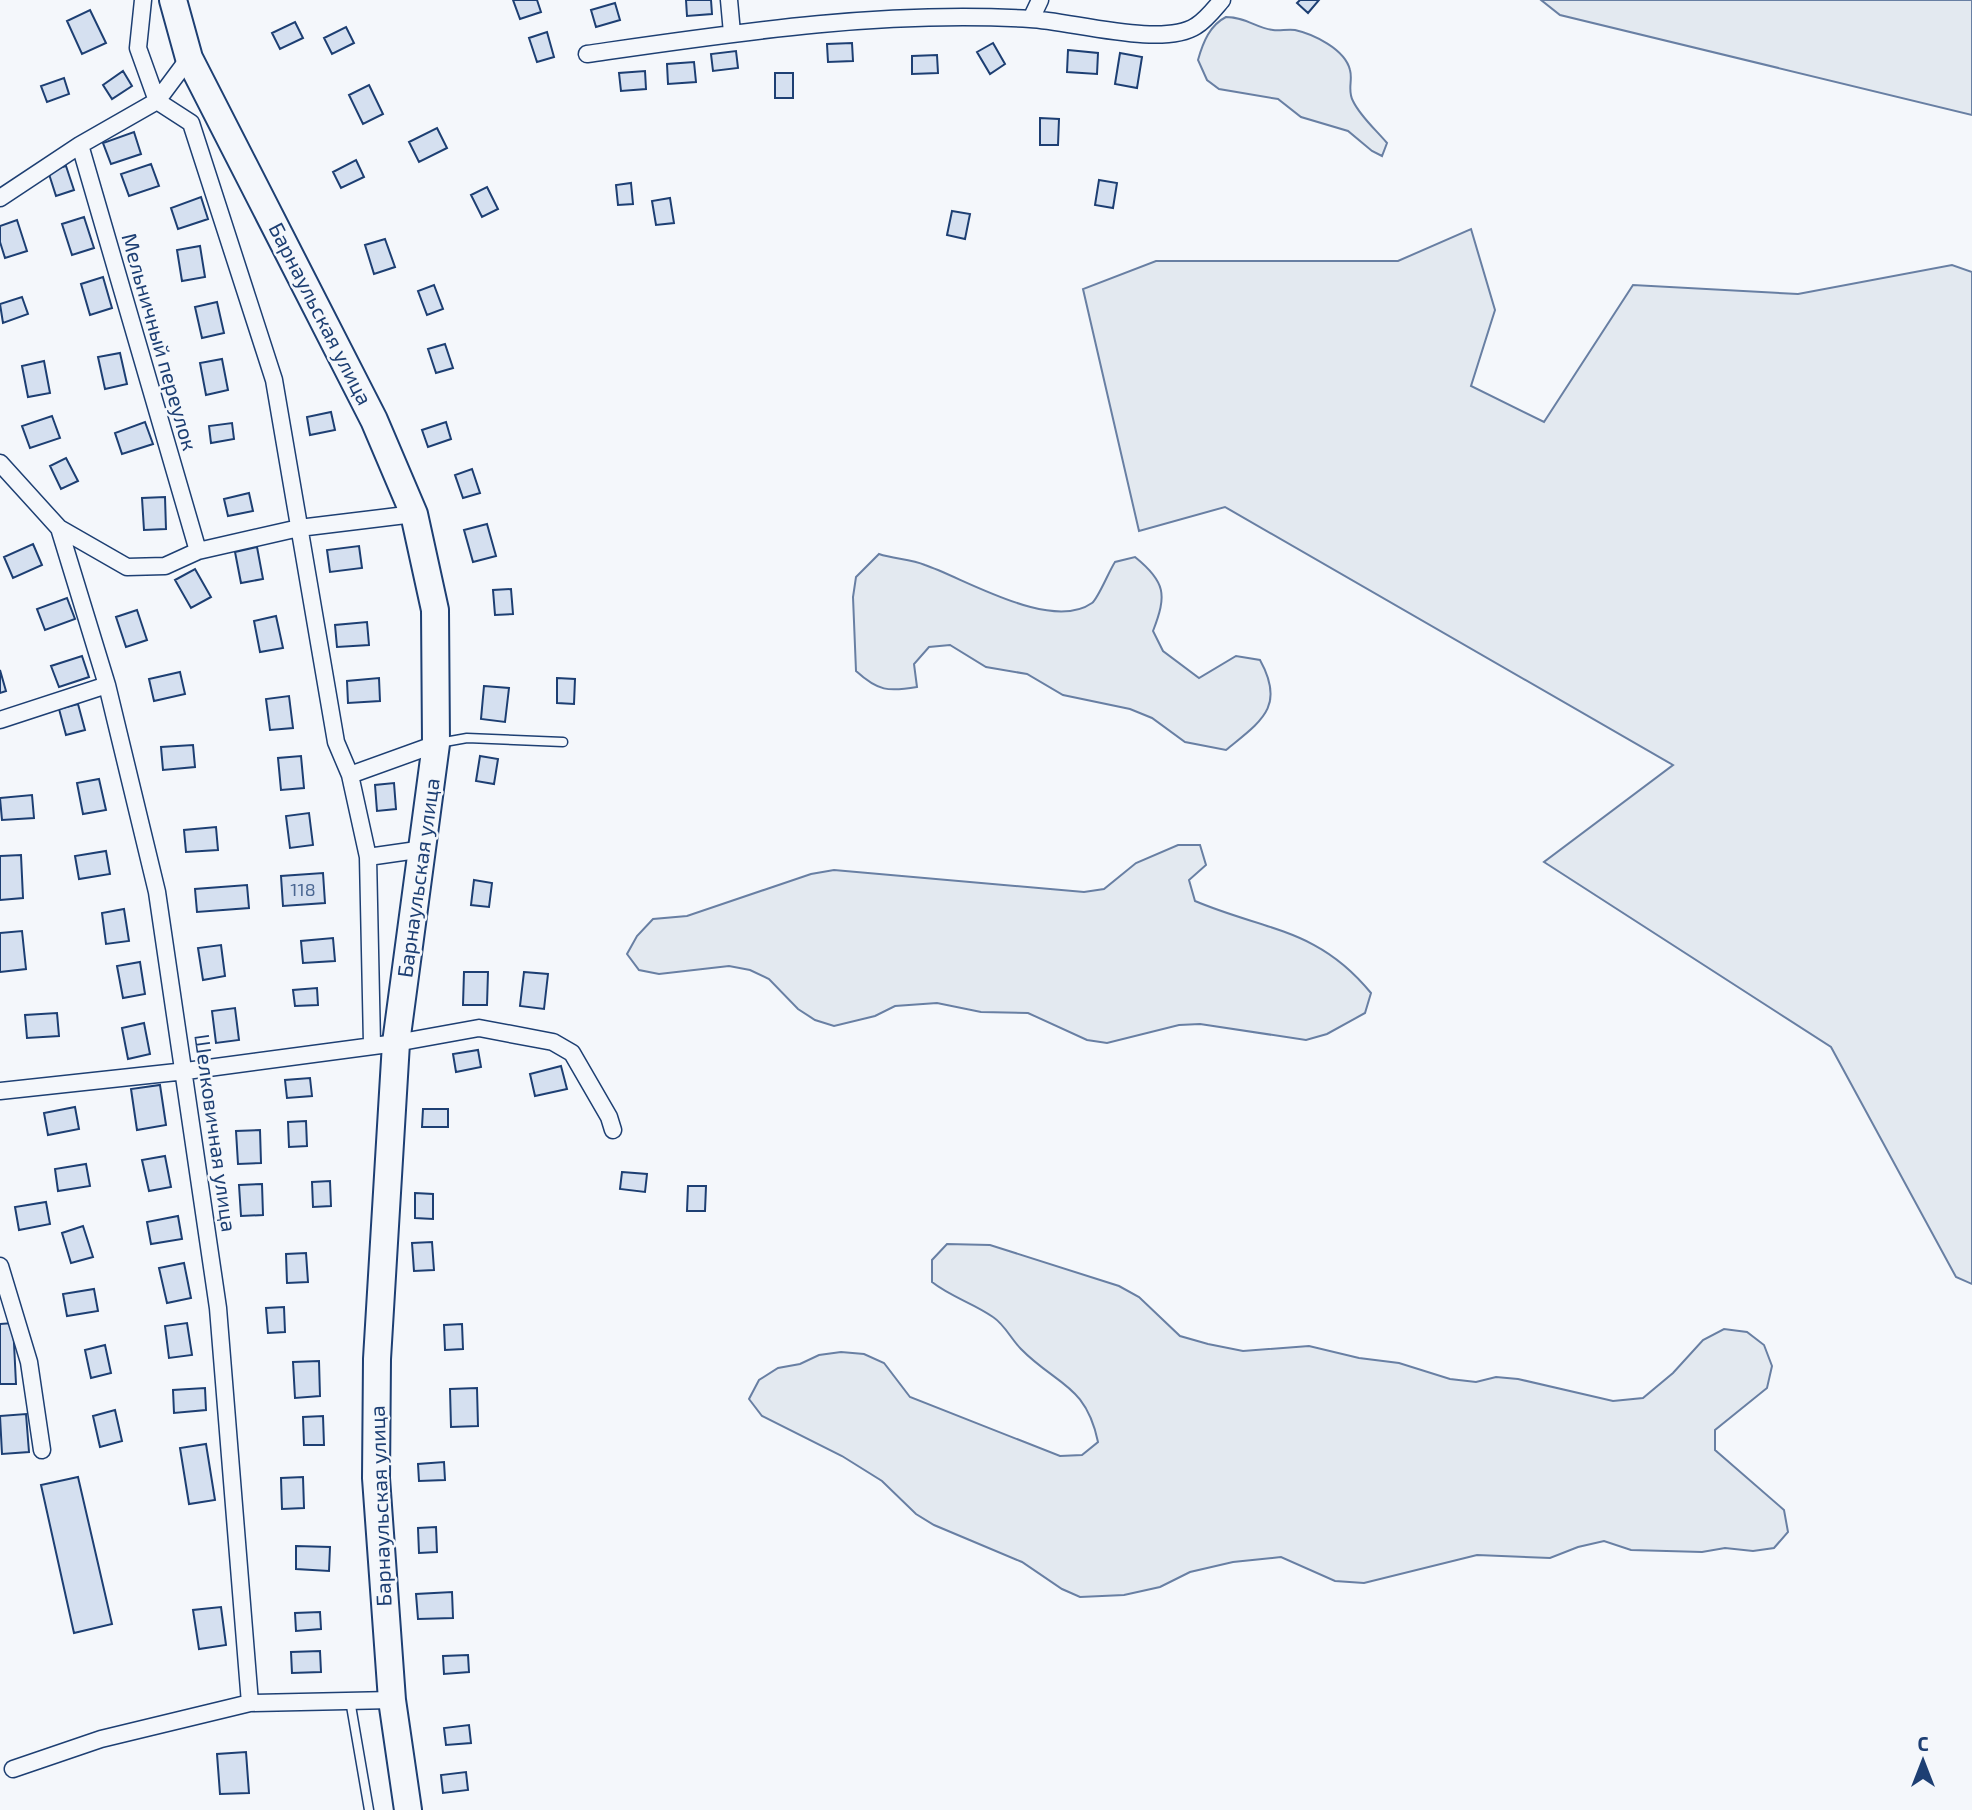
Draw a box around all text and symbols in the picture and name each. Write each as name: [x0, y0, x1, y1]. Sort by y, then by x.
street label: Барнаульская улица: [264, 218, 378, 409]
street label: Мельничный переулок: [116, 230, 203, 453]
street label: Барнаульская улица: [391, 776, 445, 979]
house number: 118: [290, 878, 316, 900]
street label: Шелковичная улица: [189, 1032, 243, 1233]
street label: Барнаульская улица: [363, 1405, 397, 1607]
north arrow: [1888, 1726, 1958, 1796]
text: С: [1917, 1732, 1929, 1755]

